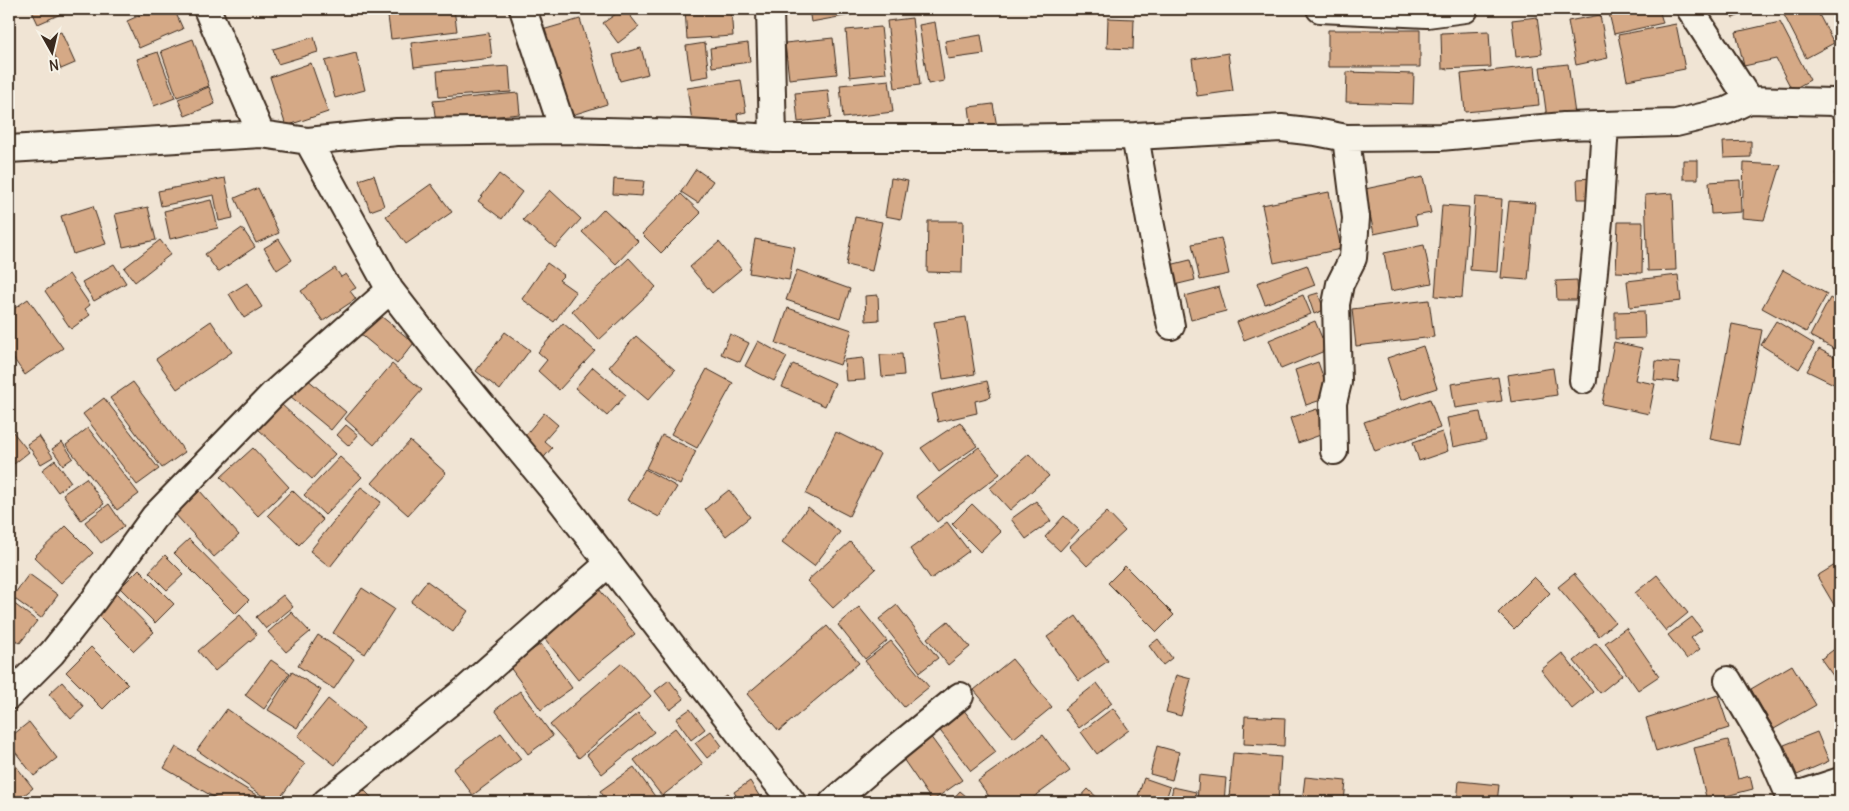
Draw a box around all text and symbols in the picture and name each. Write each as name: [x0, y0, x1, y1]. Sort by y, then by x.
north arrow: [28, 28, 78, 78]
text: N: [48, 55, 60, 74]

